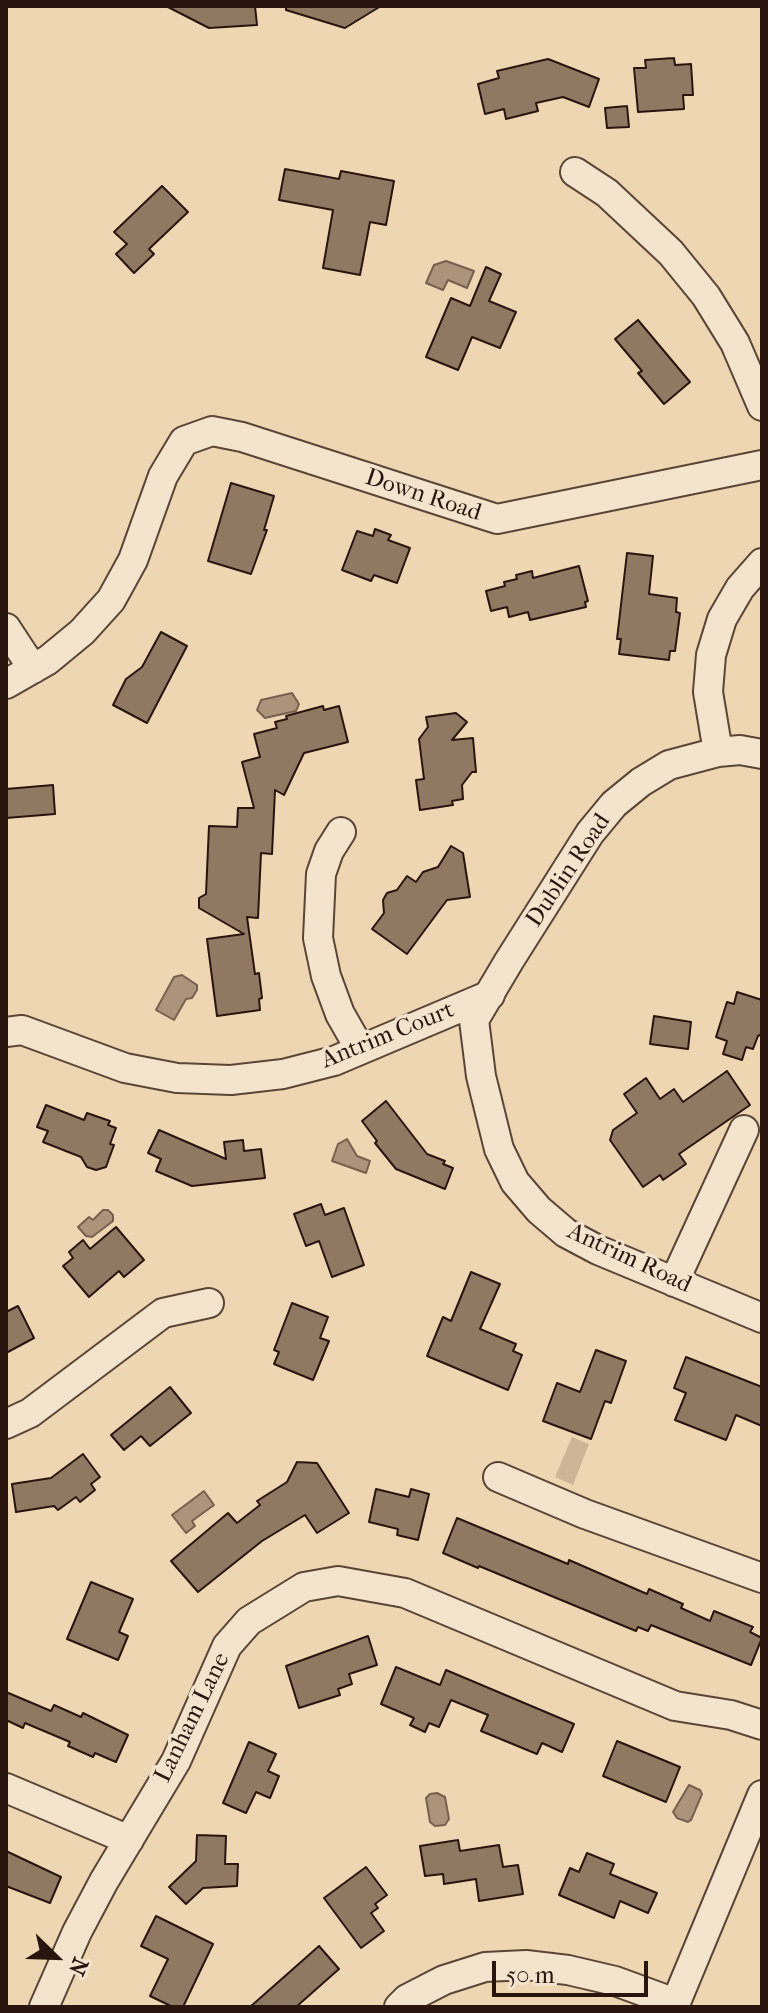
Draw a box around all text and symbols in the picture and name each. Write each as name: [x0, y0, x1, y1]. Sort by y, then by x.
street label: Down Road: [361, 464, 485, 528]
street label: Dublin Road: [521, 809, 617, 933]
street label: Antrim Court: [317, 996, 459, 1076]
street label: Antrim Road: [562, 1218, 696, 1300]
street label: Lanham Lane: [149, 1649, 237, 1787]
north arrow: [16, 1917, 96, 1997]
scale bar: [496, 1945, 652, 1995]
text: N: [63, 1954, 93, 1979]
text: 50 m: [506, 1961, 555, 1989]

